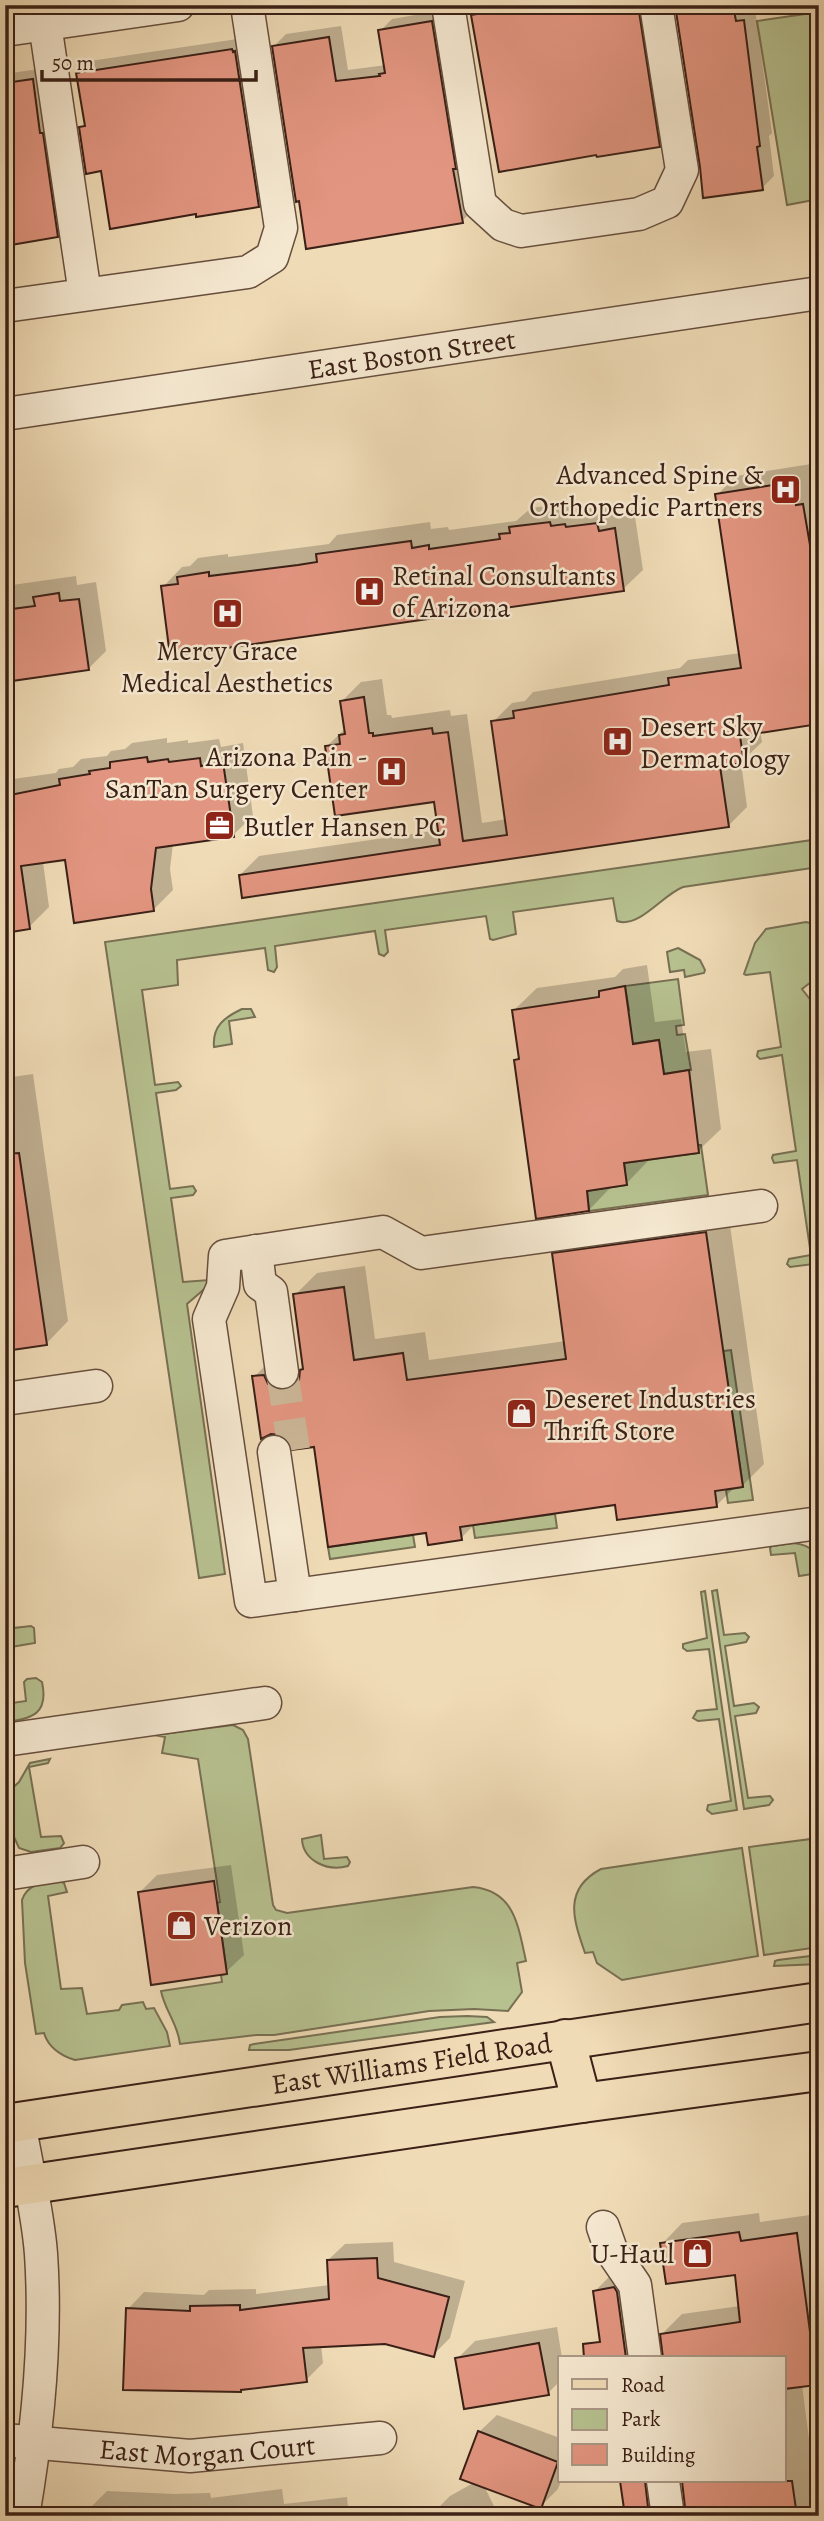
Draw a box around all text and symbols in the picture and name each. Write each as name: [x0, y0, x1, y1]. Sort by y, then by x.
scale bar: [42, 38, 256, 82]
text: 50 m: [52, 49, 94, 77]
street label: East Boston Street: [305, 320, 518, 389]
place label: Advanced Spine & Orthopedic Partners: [529, 456, 763, 526]
hospital icon: Advanced Spine & Orthopedic Partners: [769, 473, 803, 507]
place label: Retinal Consultants of Arizona: [392, 557, 616, 627]
hospital icon: Retinal Consultants of Arizona: [352, 574, 386, 608]
hospital icon: Mercy Grace Medical Aesthetics: [210, 596, 244, 630]
place label: Mercy Grace Medical Aesthetics: [121, 632, 333, 702]
place label: Desert Sky Dermatology: [640, 708, 790, 778]
hospital icon: Desert Sky Dermatology: [600, 725, 634, 759]
place label: Arizona Pain - SanTan Surgery Center: [105, 738, 368, 808]
hospital icon: Arizona Pain - SanTan Surgery Center: [374, 755, 408, 789]
place label: Butler Hansen PC: [243, 808, 446, 846]
office icon: Butler Hansen PC: [203, 809, 237, 843]
place label: Deseret Industries Thrift Store: [544, 1380, 756, 1450]
shop icon: Deseret Industries Thrift Store: [504, 1397, 538, 1431]
place label: Verizon: [203, 1907, 292, 1945]
shop icon: Verizon: [164, 1908, 198, 1942]
street label: East Williams Field Road: [269, 2024, 555, 2104]
place label: U-Haul: [590, 2235, 674, 2273]
shop icon: U-Haul: [680, 2236, 714, 2270]
legend: [558, 2356, 786, 2482]
text: Road: [621, 2371, 665, 2399]
text: Park: [621, 2405, 661, 2433]
street label: East Morgan Court: [98, 2426, 317, 2476]
text: Building: [621, 2441, 696, 2469]

